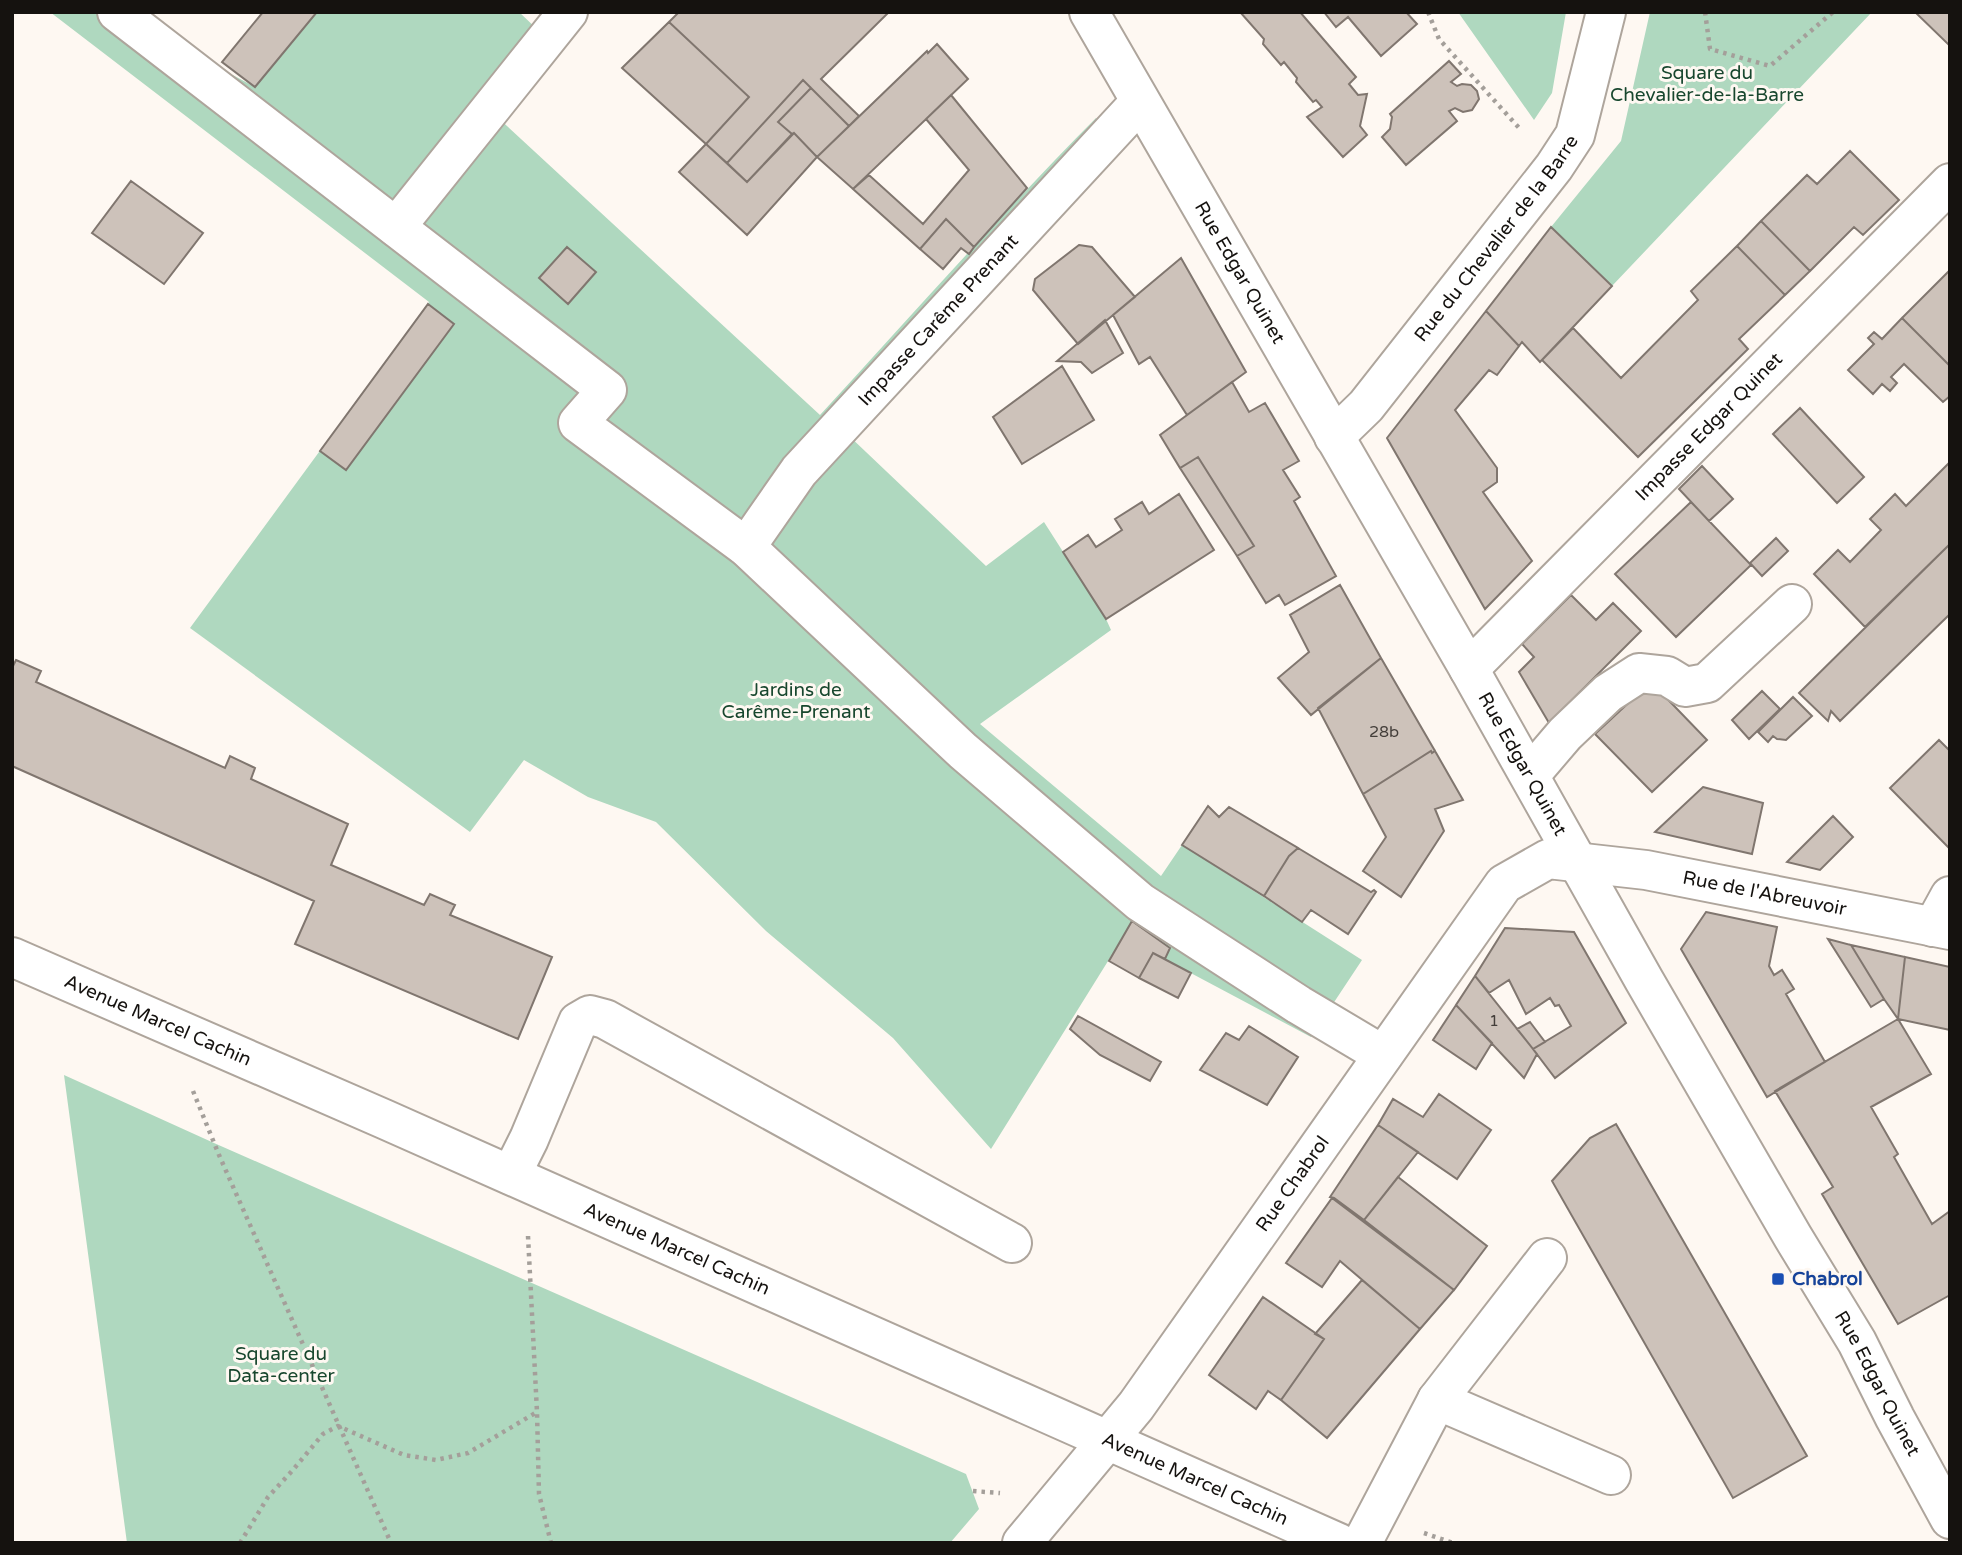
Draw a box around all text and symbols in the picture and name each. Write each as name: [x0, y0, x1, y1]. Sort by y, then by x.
park label: Square du Chevalier-de-la-Barre: [1610, 62, 1804, 106]
street label: Rue du Chevalier de la Barre: [1410, 131, 1583, 346]
street label: Rue Edgar Quinet: [1190, 197, 1289, 348]
street label: Impasse Carême Prenant: [854, 230, 1023, 410]
street label: Impasse Edgar Quinet: [1631, 348, 1787, 505]
park label: Jardins de Carême-Prenant: [722, 679, 870, 723]
street label: Rue Edgar Quinet: [1473, 689, 1571, 839]
house number: 28b: [1369, 722, 1399, 742]
street label: Rue de l'Abreuvoir: [1681, 867, 1849, 920]
street label: Avenue Marcel Cachin: [61, 970, 255, 1071]
house number: 1: [1489, 1011, 1499, 1031]
street label: Rue Chabrol: [1251, 1132, 1334, 1236]
street label: Avenue Marcel Cachin: [580, 1198, 773, 1300]
place label: Chabrol: [1792, 1268, 1863, 1290]
marker: Chabrol: [1770, 1271, 1786, 1287]
street label: Rue Edgar Quinet: [1830, 1307, 1925, 1460]
park label: Square du Data-center: [227, 1343, 335, 1387]
street label: Avenue Marcel Cachin: [1098, 1428, 1291, 1530]

